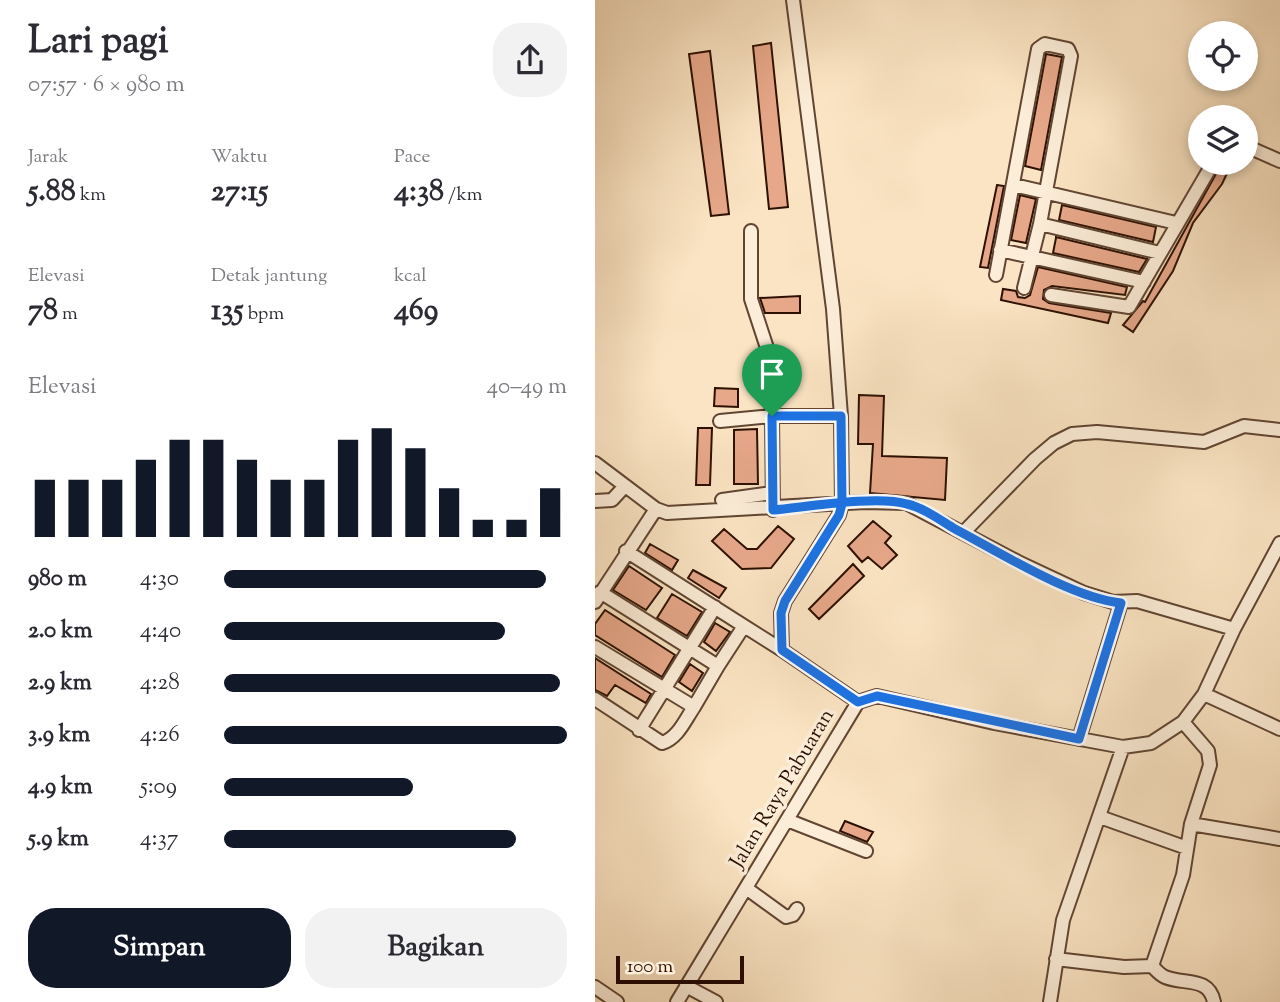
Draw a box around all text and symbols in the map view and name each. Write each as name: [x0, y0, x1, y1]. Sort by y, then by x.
text: Lari pagi: [28, 16, 168, 70]
map controls: [1188, 21, 1258, 175]
button: locate: [1188, 21, 1258, 91]
button: share: [493, 23, 567, 97]
text: 07:57 · 6 × 980 m: [28, 69, 185, 102]
button: layers: [1188, 105, 1258, 175]
text: Jarak: [28, 144, 68, 171]
text: Waktu: [211, 144, 267, 171]
text: Pace: [394, 144, 430, 171]
text: 5.88: [28, 171, 76, 214]
text: 27:15: [211, 171, 268, 214]
text: 4:38: [394, 171, 444, 214]
text: km: [76, 182, 106, 209]
text: /km: [444, 182, 482, 209]
text: Elevasi: [28, 263, 85, 290]
text: Detak jantung: [211, 263, 327, 290]
text: kcal: [394, 263, 427, 290]
text: 78: [28, 290, 58, 333]
text: 135: [211, 290, 244, 333]
text: 469: [394, 290, 438, 333]
text: m: [58, 301, 78, 328]
text: bpm: [244, 301, 284, 328]
pin: [742, 344, 802, 416]
icon: arrive: [753, 355, 791, 393]
text: Elevasi: [28, 371, 97, 404]
text: 40–49 m: [487, 371, 567, 404]
text: 980 m: [28, 563, 87, 596]
text: 4:30: [140, 563, 179, 596]
text: 2.0 km: [28, 615, 93, 648]
text: 4:40: [140, 615, 181, 648]
text: 2.9 km: [28, 667, 92, 700]
text: 4:28: [140, 667, 180, 700]
street label: Jalan Raya Pabuaran: [723, 704, 843, 875]
text: 3.9 km: [28, 719, 90, 752]
text: 4:26: [140, 719, 180, 752]
text: 4.9 km: [28, 771, 93, 804]
text: 5:09: [140, 771, 177, 804]
text: 5.9 km: [28, 823, 89, 856]
text: 4:37: [140, 823, 178, 856]
button: Simpan: [28, 908, 291, 988]
button: Bagikan: [305, 908, 567, 988]
scale bar: [616, 953, 744, 985]
text: 100 m: [627, 954, 673, 981]

